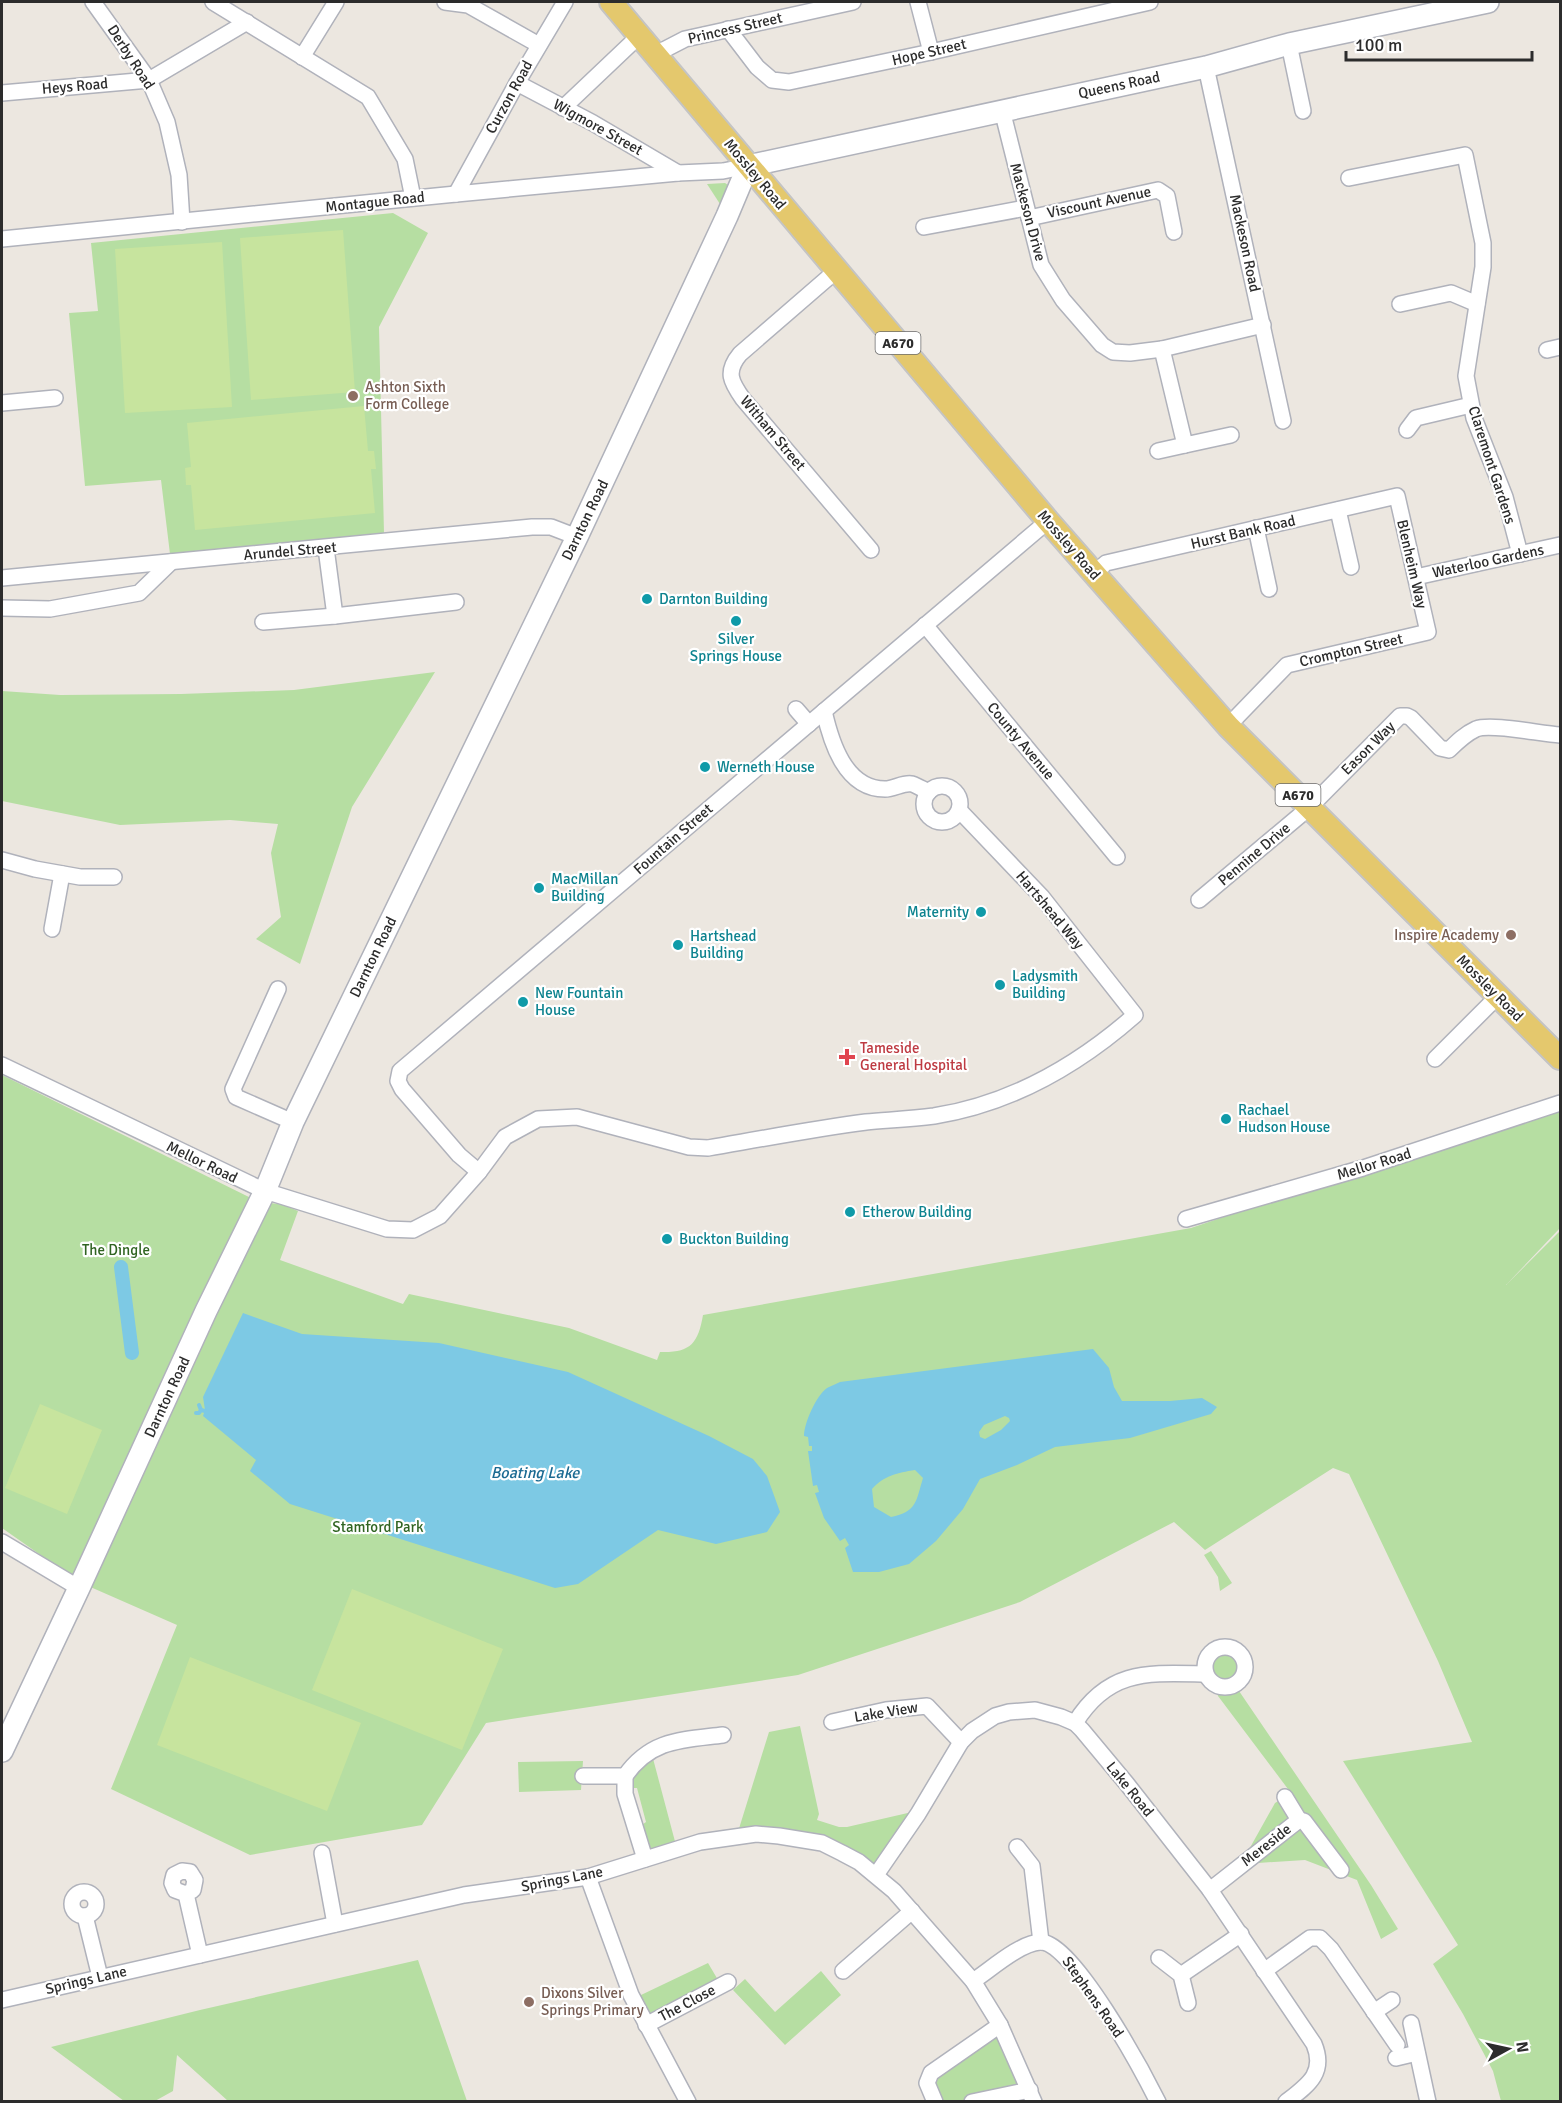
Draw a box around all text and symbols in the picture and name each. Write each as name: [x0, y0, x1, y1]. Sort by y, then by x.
street label: Princess Street: [686, 8, 784, 48]
street label: Derby Road: [104, 21, 158, 93]
scale bar: [1346, 24, 1532, 62]
text: 100 m: [1355, 34, 1402, 56]
street label: Hope Street: [890, 35, 968, 69]
street label: Curzon Road: [482, 57, 536, 137]
street label: Queens Road: [1076, 68, 1162, 102]
street label: Heys Road: [41, 74, 109, 98]
street label: Wigmore Street: [550, 95, 646, 159]
street label: Mossley Road: [720, 135, 790, 213]
street label: Mackeson Drive: [1006, 161, 1050, 263]
street label: Viscount Avenue: [1045, 182, 1153, 222]
street label: Montague Road: [324, 188, 426, 216]
street label: Mackeson Road: [1226, 193, 1264, 294]
road number: A670: [876, 332, 920, 354]
place label: Ashton Sixth Form College: [365, 378, 449, 413]
marker: Ashton Sixth Form College: [346, 389, 360, 403]
street label: Witham Street: [737, 392, 809, 474]
street label: Claremont Gardens: [1464, 404, 1520, 527]
street label: Darnton Road: [558, 477, 612, 563]
street label: Mossley Road: [1034, 506, 1104, 584]
street label: Hurst Bank Road: [1189, 511, 1297, 553]
street label: Blenheim Way: [1393, 518, 1431, 610]
street label: Arundel Street: [243, 538, 337, 564]
street label: Waterloo Gardens: [1430, 540, 1546, 582]
place label: Darnton Building: [659, 590, 768, 608]
marker: Darnton Building: [640, 592, 654, 606]
marker: Silver Springs House: [729, 614, 743, 628]
street label: Crompton Street: [1298, 629, 1404, 671]
place label: Silver Springs House: [690, 630, 782, 665]
street label: County Avenue: [983, 699, 1059, 783]
street label: Eason Way: [1337, 717, 1399, 779]
place label: Werneth House: [717, 758, 815, 776]
marker: Werneth House: [698, 760, 712, 774]
road number: A670: [1276, 784, 1320, 806]
street label: Fountain Street: [630, 800, 716, 878]
street label: Pennine Drive: [1214, 819, 1294, 889]
street label: Hartshead Way: [1012, 867, 1088, 953]
place label: MacMillan Building: [551, 870, 618, 905]
marker: MacMillan Building: [532, 881, 546, 895]
place label: Maternity: [907, 903, 969, 921]
marker: Maternity: [974, 905, 988, 919]
street label: Darnton Road: [346, 914, 400, 1000]
place label: Inspire Academy: [1394, 926, 1499, 944]
place label: Hartshead Building: [690, 927, 757, 962]
marker: Inspire Academy: [1504, 928, 1518, 942]
marker: Hartshead Building: [671, 938, 685, 952]
street label: Mossley Road: [1453, 951, 1527, 1025]
place label: Ladysmith Building: [1012, 967, 1078, 1002]
marker: Ladysmith Building: [993, 978, 1007, 992]
place label: New Fountain House: [535, 984, 623, 1019]
marker: New Fountain House: [516, 995, 530, 1009]
place label: Tameside General Hospital: [860, 1039, 967, 1074]
marker: Tameside General Hospital: [838, 1048, 856, 1066]
place label: Rachael Hudson House: [1238, 1101, 1330, 1136]
marker: Rachael Hudson House: [1219, 1112, 1233, 1126]
street label: Mellor Road: [164, 1137, 241, 1187]
street label: Mellor Road: [1335, 1144, 1413, 1184]
place label: Etherow Building: [862, 1203, 972, 1221]
marker: Etherow Building: [843, 1205, 857, 1219]
place label: Buckton Building: [679, 1230, 789, 1248]
marker: Buckton Building: [660, 1232, 674, 1246]
park label: The Dingle: [82, 1241, 150, 1259]
street label: Darnton Road: [140, 1354, 194, 1440]
water label: Boating Lake: [491, 1463, 580, 1483]
park label: Stamford Park: [332, 1518, 424, 1536]
street label: Lake View: [853, 1698, 919, 1726]
street label: Lake Road: [1102, 1758, 1158, 1820]
street label: Mereside: [1237, 1820, 1295, 1870]
street label: Springs Lane: [520, 1862, 604, 1896]
street label: Stephens Road: [1058, 1953, 1128, 2041]
street label: Springs Lane: [44, 1962, 128, 1998]
street label: The Close: [656, 1981, 718, 2025]
place label: Dixons Silver Springs Primary: [541, 1984, 644, 2019]
marker: Dixons Silver Springs Primary: [522, 1995, 536, 2009]
north arrow: [1478, 2019, 1538, 2079]
text: N: [1511, 2040, 1533, 2054]

